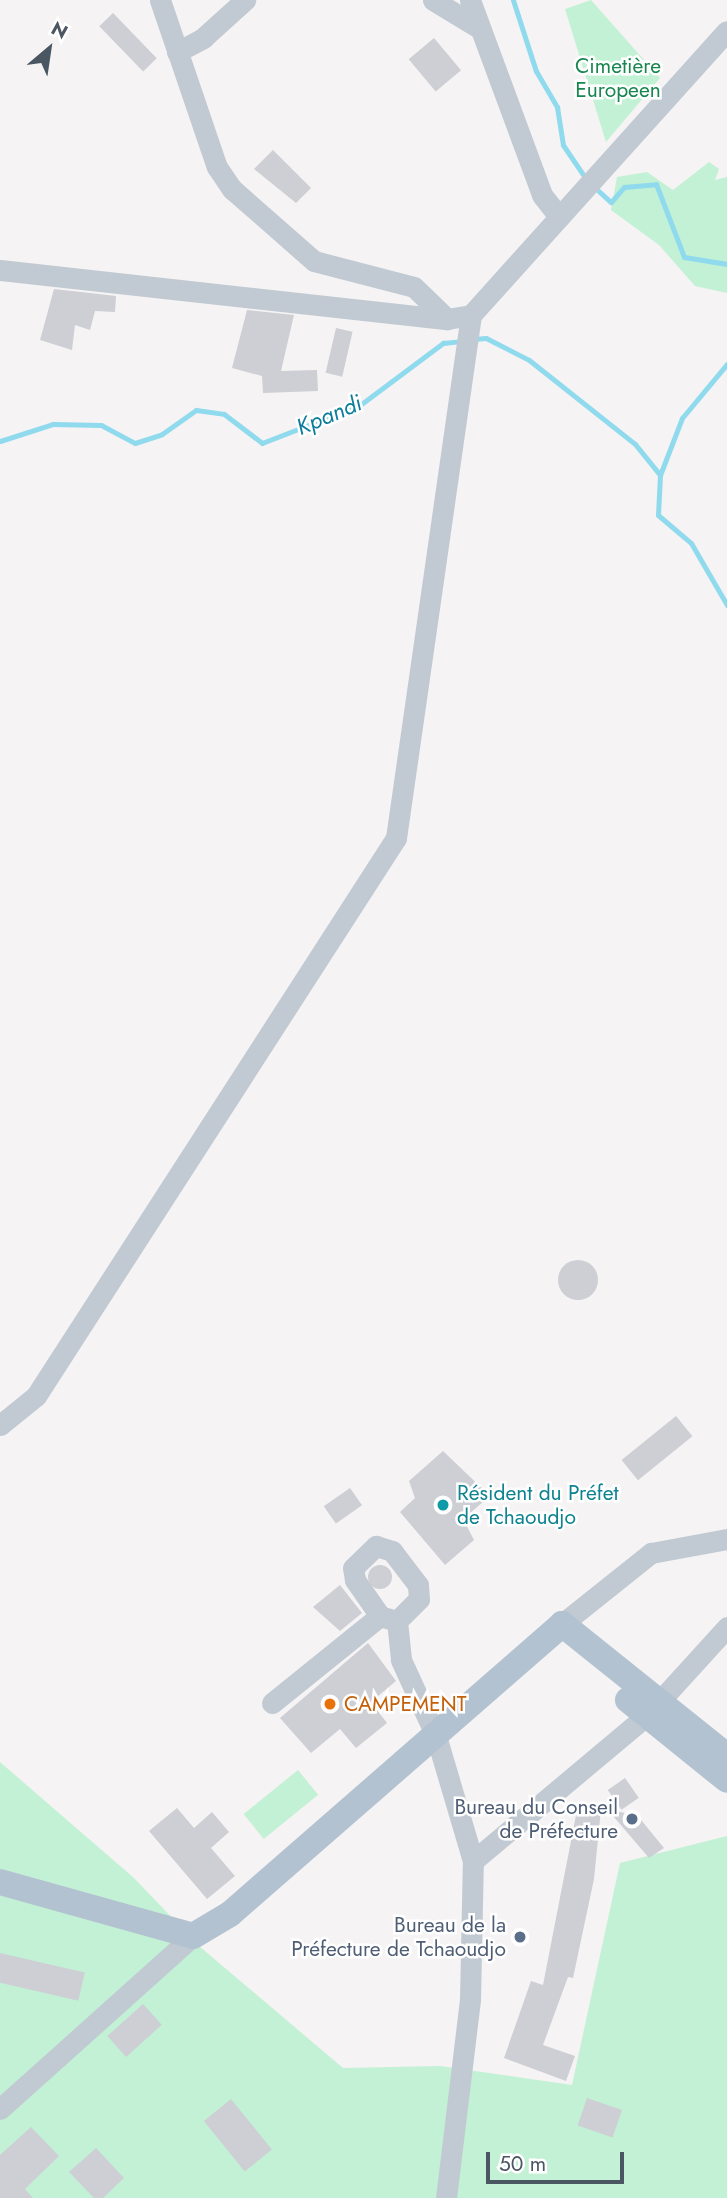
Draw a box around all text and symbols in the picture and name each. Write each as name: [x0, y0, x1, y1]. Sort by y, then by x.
north arrow: [14, 14, 84, 84]
text: N: [46, 15, 73, 46]
park label: Cimetière Europeen: [575, 53, 661, 103]
water label: Kpandi: [292, 389, 366, 441]
place label: Résident du Préfet de Tchaoudjo: [457, 1480, 619, 1530]
marker: Résident du Préfet de Tchaoudjo: [435, 1497, 451, 1513]
place label: CAMPEMENT: [344, 1691, 467, 1717]
marker: CAMPEMENT: [322, 1696, 338, 1712]
place label: Bureau du Conseil de Préfecture: [454, 1794, 618, 1844]
marker: Bureau du Conseil de Préfecture: [624, 1811, 640, 1827]
place label: Bureau de la Préfecture de Tchaoudjo: [291, 1912, 506, 1962]
marker: Bureau de la Préfecture de Tchaoudjo: [512, 1929, 528, 1945]
scale bar: [489, 2138, 627, 2182]
text: 50 m: [499, 2149, 546, 2179]

